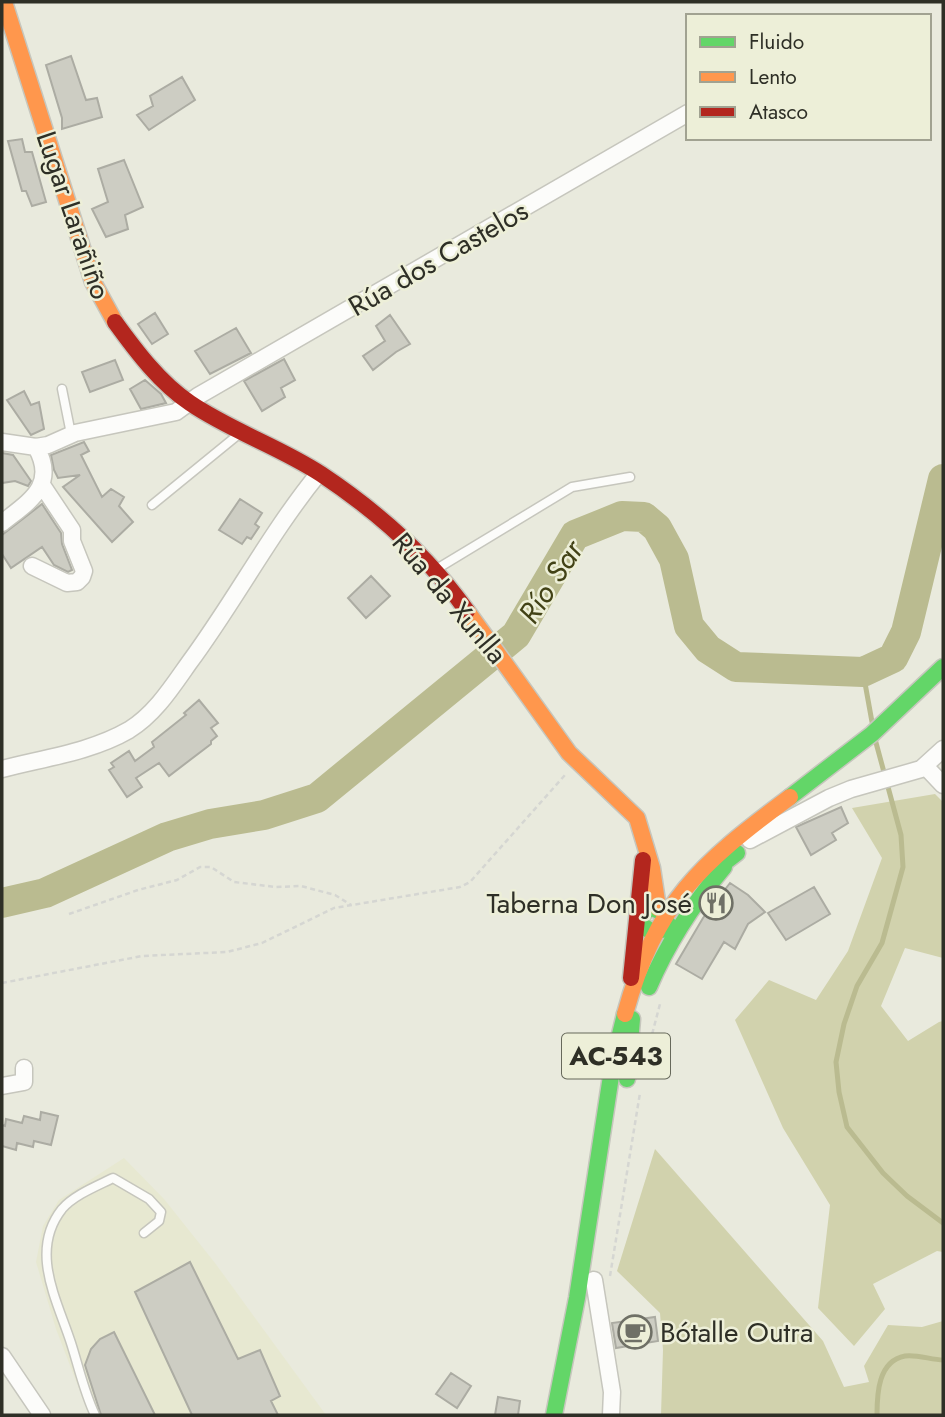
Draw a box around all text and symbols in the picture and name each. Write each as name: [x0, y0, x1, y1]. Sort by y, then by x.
legend: [686, 14, 931, 140]
text: Fluido: [749, 27, 804, 57]
text: Lento: [749, 62, 797, 92]
text: Atasco: [749, 97, 808, 127]
street label: Lugar Larañiño: [26, 126, 121, 305]
street label: Rúa dos Castelos: [341, 190, 536, 327]
street label: Rúa da Xunlla: [382, 524, 517, 673]
water label: Río Sar: [508, 530, 595, 632]
place label: Taberna Don José: [487, 883, 692, 924]
restaurant icon: Taberna Don José: [697, 884, 735, 922]
road number: AC-543: [562, 1034, 670, 1078]
place label: Bótalle Outra: [660, 1312, 813, 1353]
cafe icon: Bótalle Outra: [616, 1313, 654, 1351]

